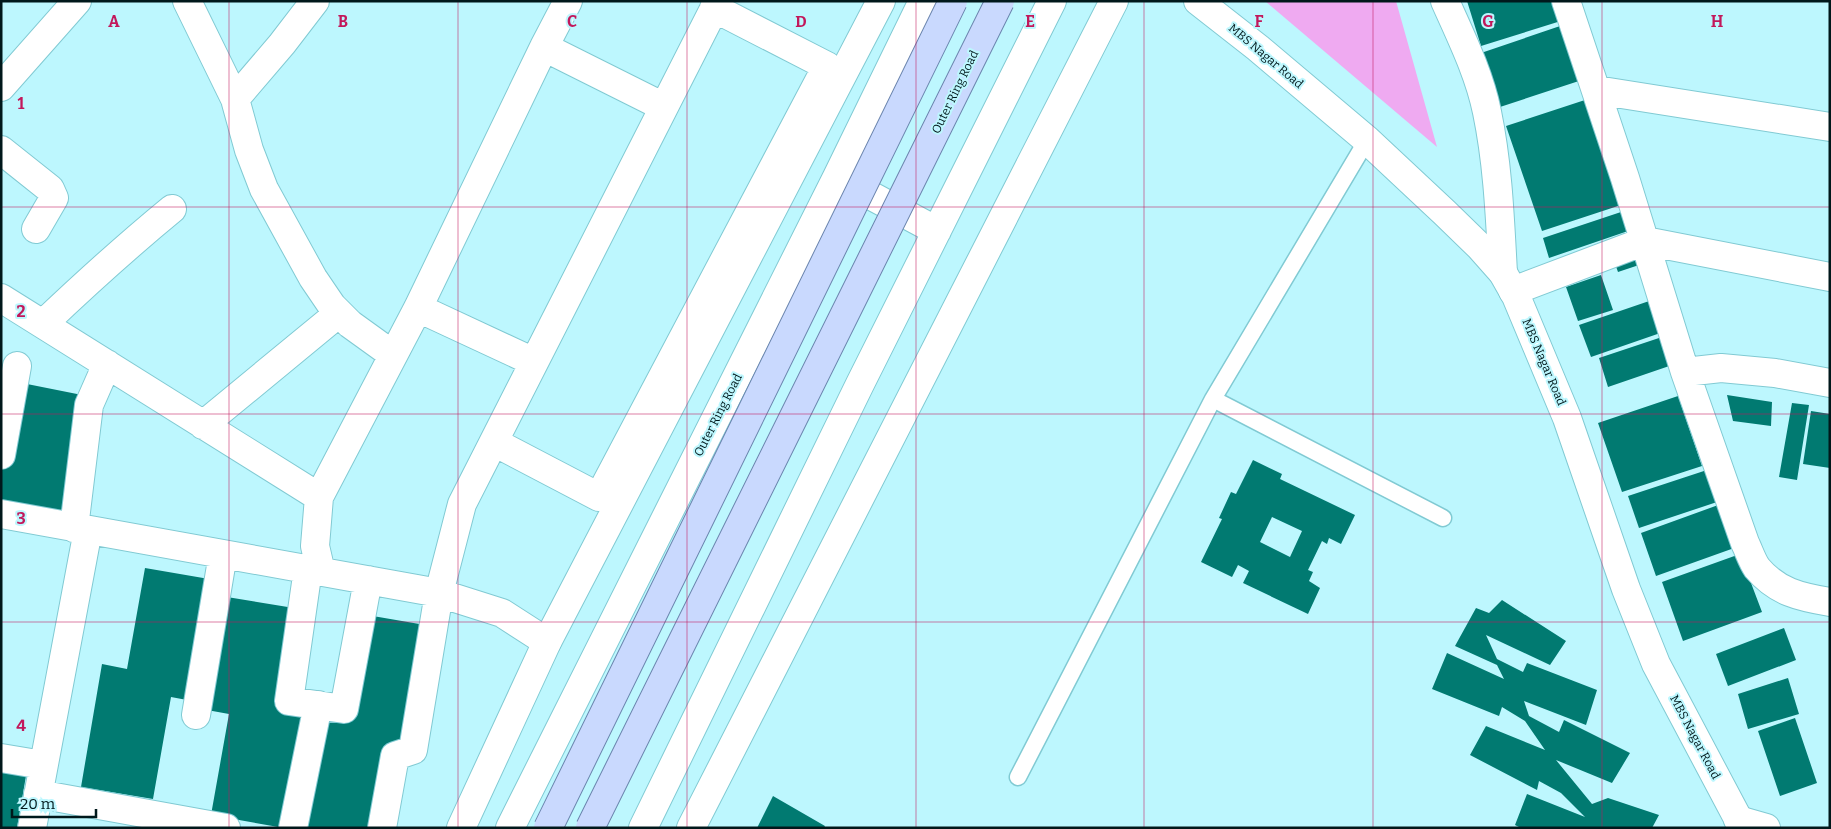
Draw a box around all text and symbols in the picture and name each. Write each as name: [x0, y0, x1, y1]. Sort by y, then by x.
text: A: [108, 12, 120, 31]
text: B: [338, 12, 348, 31]
text: C: [567, 12, 577, 31]
text: D: [795, 12, 807, 31]
text: E: [1025, 12, 1035, 31]
text: F: [1255, 12, 1264, 31]
text: G: [1482, 12, 1494, 31]
text: H: [1711, 12, 1724, 31]
street label: MBS Nagar Road: [1226, 21, 1306, 91]
street label: Outer Ring Road: [929, 48, 981, 136]
text: 1: [18, 94, 25, 113]
text: 2: [16, 302, 26, 321]
street label: MBS Nagar Road: [1519, 316, 1569, 408]
street label: Outer Ring Road: [691, 371, 745, 459]
text: 3: [16, 509, 26, 528]
street label: MBS Nagar Road: [1667, 693, 1723, 781]
text: 4: [16, 716, 26, 735]
scale bar: [12, 786, 96, 818]
text: 20 m: [20, 795, 56, 813]

